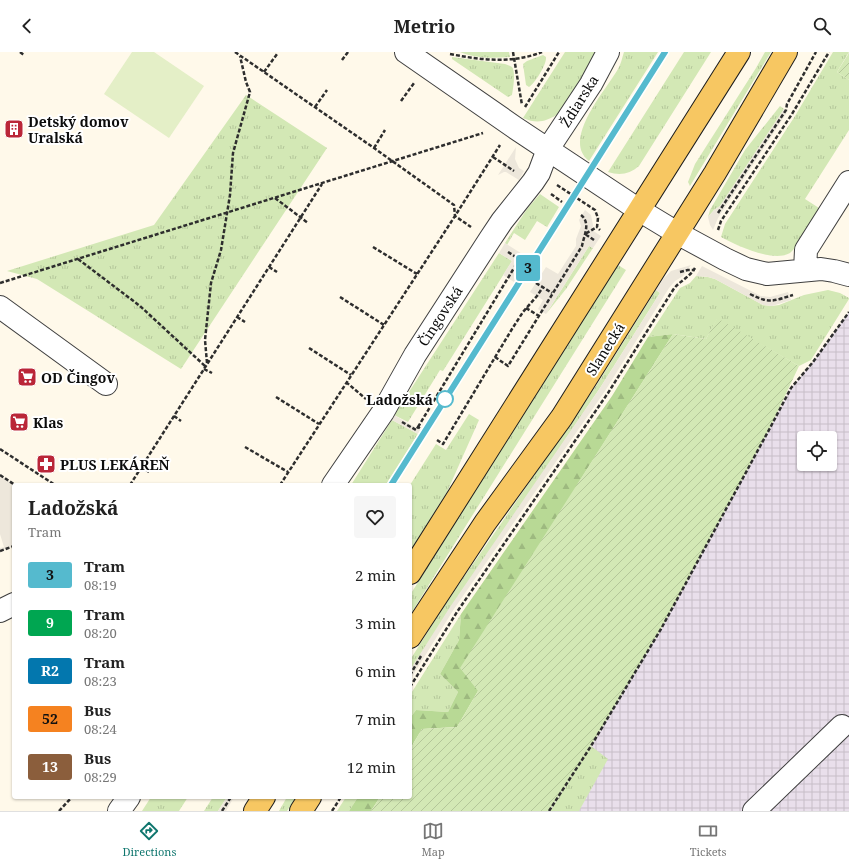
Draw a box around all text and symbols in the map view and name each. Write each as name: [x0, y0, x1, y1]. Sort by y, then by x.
text: Metrio: [394, 14, 455, 38]
icon: back: [16, 15, 38, 37]
icon: search: [811, 15, 833, 37]
street label: Ždiarska: [556, 71, 603, 131]
place label: Detský domov Uralská: [28, 112, 129, 147]
building icon: Detský domov Uralská: [3, 118, 25, 140]
line badge: 3: [515, 255, 541, 281]
text: 3: [524, 258, 532, 277]
street label: Čingovská: [413, 282, 467, 350]
street label: Slanecká: [581, 319, 629, 379]
supermarket icon: OD Čingov: [16, 366, 38, 388]
place label: OD Čingov: [41, 368, 115, 387]
place label: Ladožská: [366, 390, 433, 409]
marker: Ladožská: [436, 390, 454, 408]
supermarket icon: Klas: [8, 411, 30, 433]
place label: Klas: [33, 413, 64, 432]
map controls: [797, 431, 837, 471]
button: locate: [797, 431, 837, 471]
pharmacy icon: PLUS LEKÁREŇ: [35, 453, 57, 475]
place label: PLUS LEKÁREŇ: [60, 455, 170, 474]
text: Ladožská: [28, 495, 119, 521]
button: heart: [354, 496, 396, 538]
text: Tram: [28, 523, 61, 541]
text: Tram: [84, 556, 125, 576]
text: 3: [46, 565, 54, 584]
text: 2 min: [355, 565, 396, 585]
text: 08:19: [84, 576, 117, 594]
text: Tram: [84, 604, 125, 624]
text: 9: [46, 613, 54, 632]
text: 3 min: [355, 613, 396, 633]
text: 08:20: [84, 624, 117, 642]
text: Tram: [84, 652, 125, 672]
text: R2: [41, 661, 59, 680]
text: 6 min: [355, 661, 396, 681]
text: 08:23: [84, 672, 117, 690]
text: Bus: [84, 700, 111, 720]
text: 52: [42, 709, 58, 728]
text: 7 min: [355, 709, 396, 729]
text: 08:24: [84, 720, 117, 738]
text: Bus: [84, 748, 111, 768]
text: 13: [42, 757, 58, 776]
text: 12 min: [347, 757, 396, 777]
text: 08:29: [84, 768, 117, 786]
tab: Directions: [123, 820, 176, 859]
tab: Map: [421, 820, 445, 859]
tab: Tickets: [690, 820, 726, 859]

